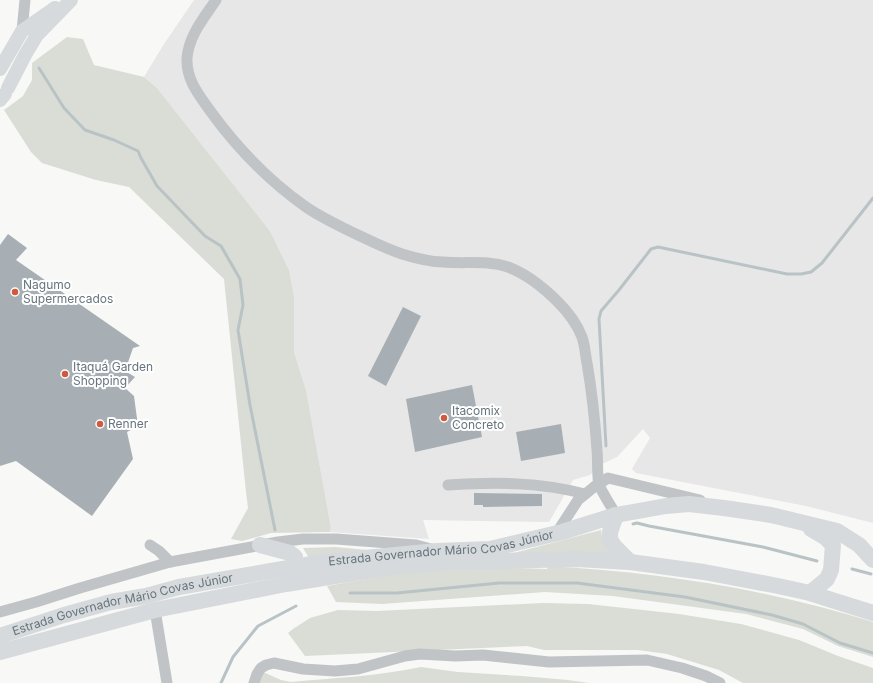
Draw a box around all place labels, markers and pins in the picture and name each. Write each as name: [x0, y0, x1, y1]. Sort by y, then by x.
place label: Nagumo Supermercados: [23, 277, 113, 306]
marker: Nagumo Supermercados: [10, 287, 20, 297]
place label: Itaquá Garden Shopping: [73, 359, 153, 388]
marker: Itaquá Garden Shopping: [60, 369, 70, 379]
place label: Itacomix Concreto: [452, 403, 504, 432]
marker: Itacomix Concreto: [439, 413, 449, 423]
place label: Renner: [108, 416, 149, 431]
marker: Renner: [95, 419, 105, 429]

